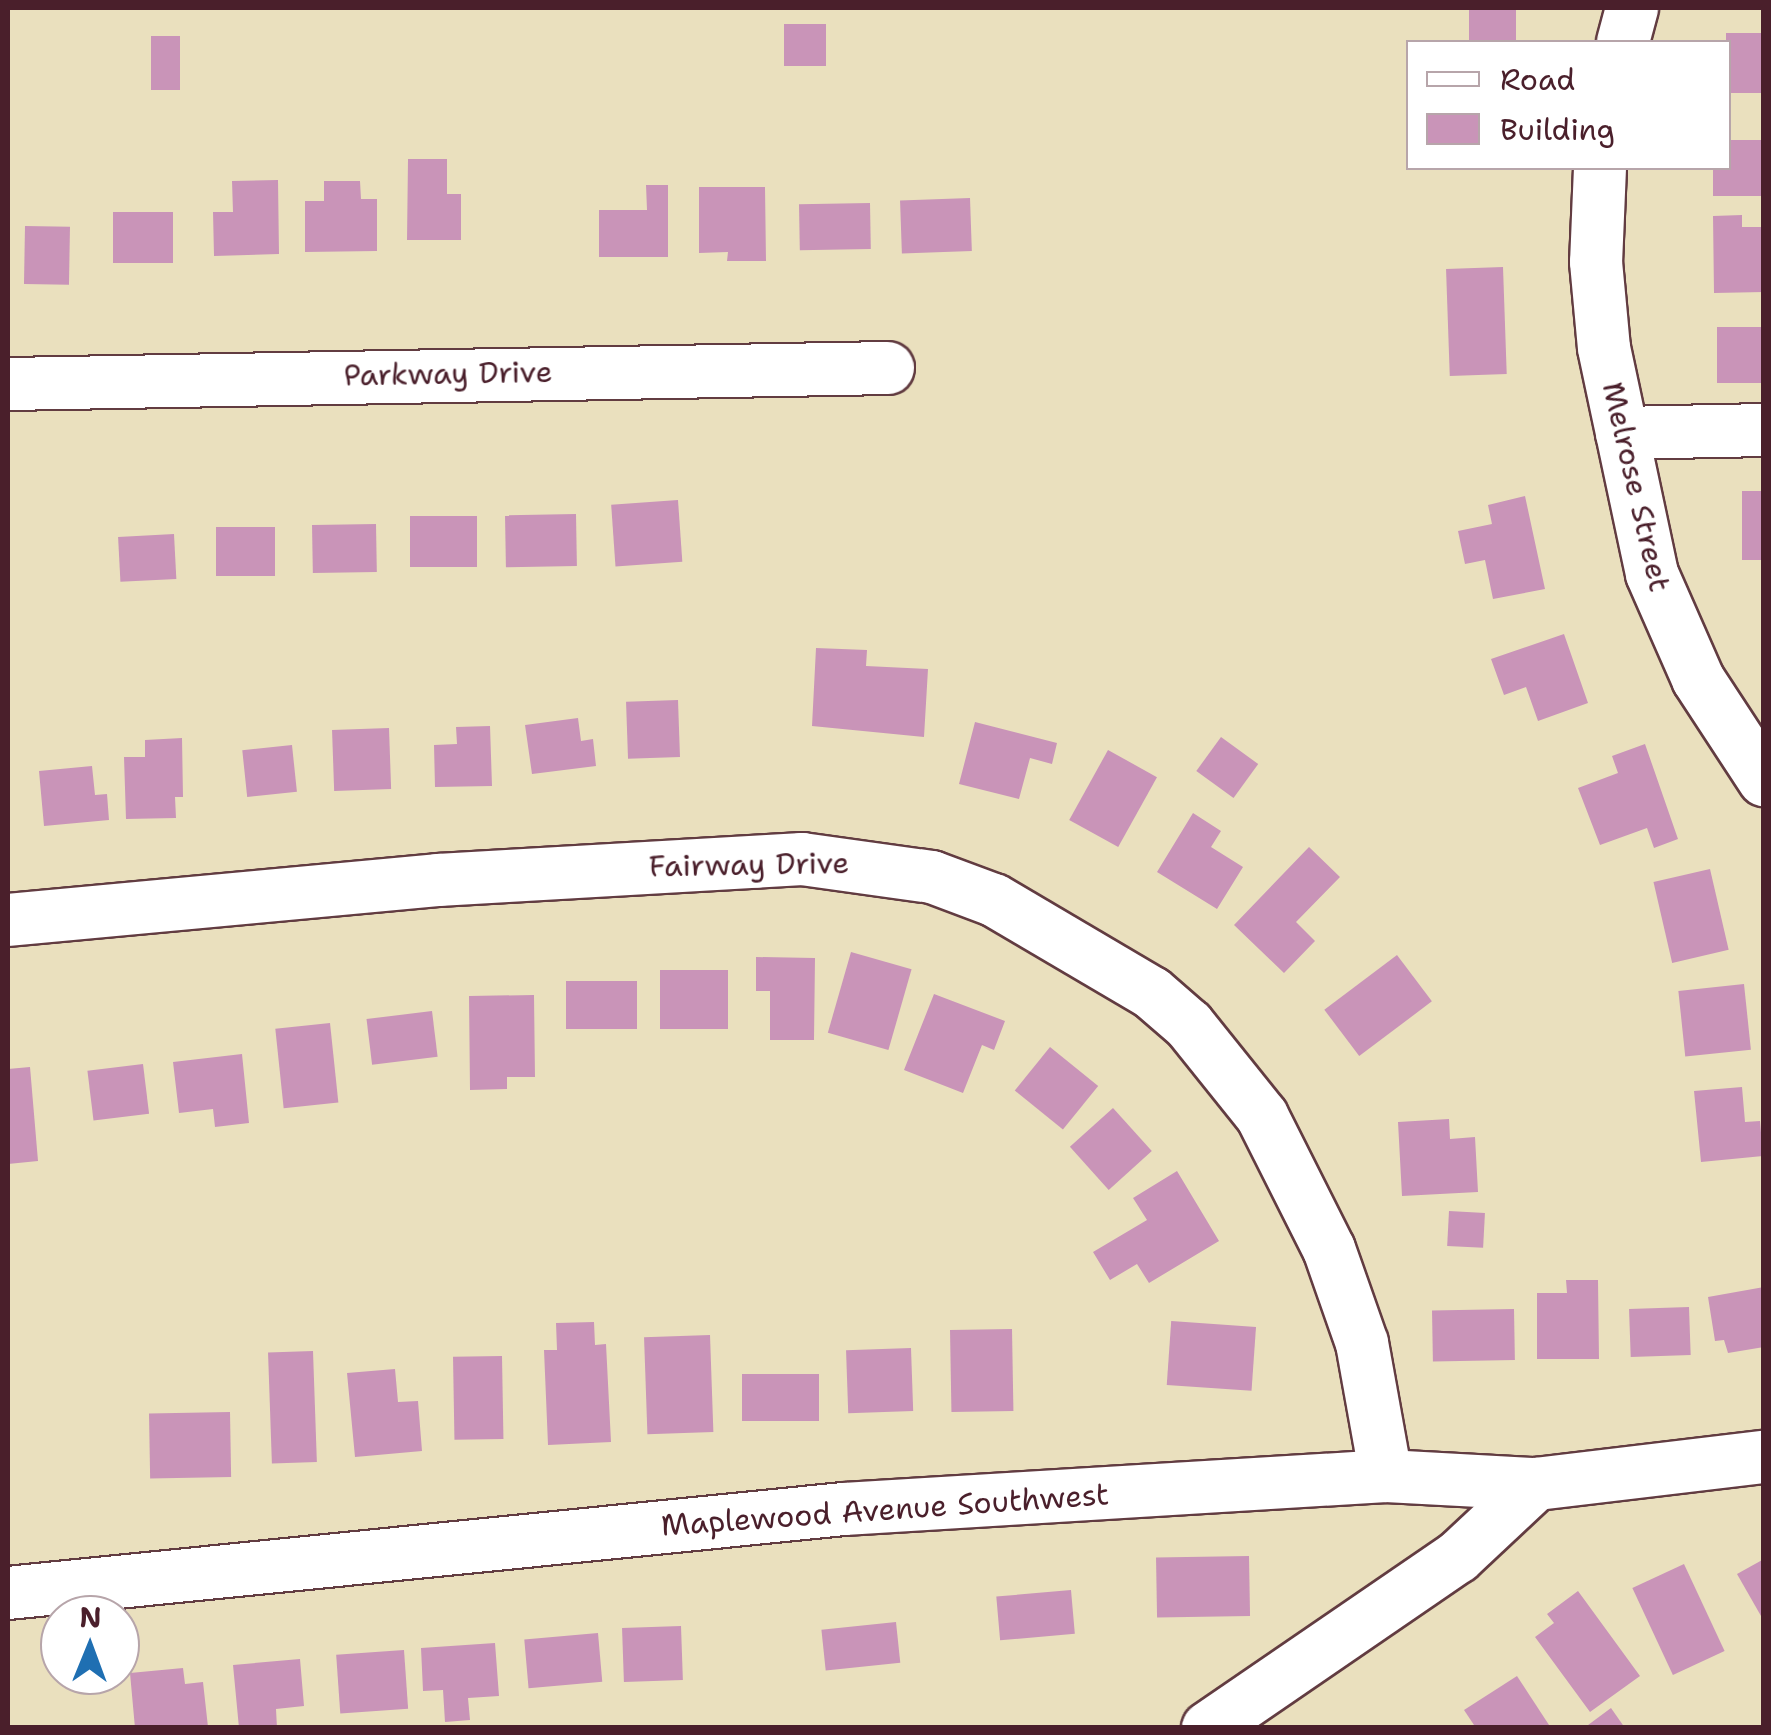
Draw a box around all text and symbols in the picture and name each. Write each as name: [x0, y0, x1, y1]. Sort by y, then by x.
legend: [1406, 40, 1731, 170]
text: Road: [1500, 59, 1575, 100]
text: Building: [1500, 109, 1615, 150]
street label: Parkway Drive: [343, 354, 553, 394]
street label: Melrose Street: [1594, 379, 1678, 595]
street label: Fairway Drive: [648, 845, 850, 885]
street label: Maplewood Avenue Southwest: [660, 1476, 1110, 1544]
north arrow: [40, 1595, 140, 1695]
text: N: [79, 1598, 102, 1636]

